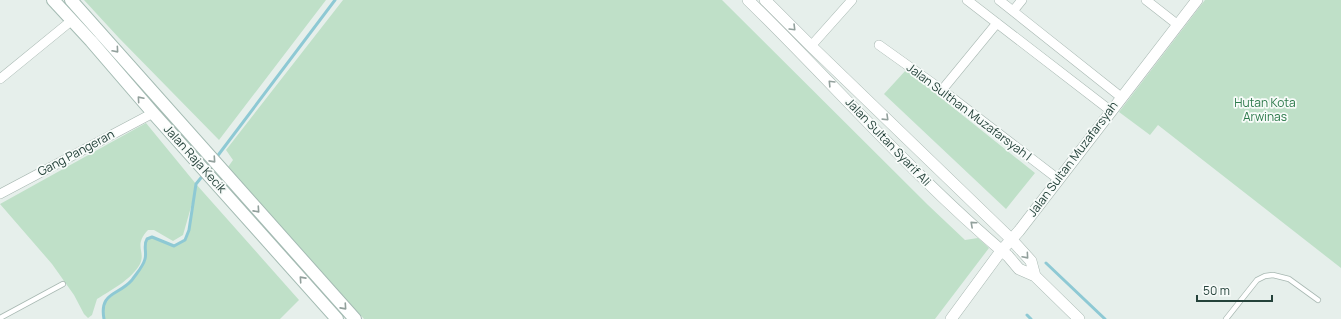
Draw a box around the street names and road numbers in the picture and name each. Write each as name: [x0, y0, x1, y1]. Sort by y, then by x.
street label: Jalan Sulthan Muzafarsyah I: [903, 59, 1035, 164]
street label: Jalan Sultan Syarif Ali: [842, 94, 935, 189]
street label: Jalan Sultan Muzafarsyah: [1024, 98, 1122, 220]
street label: Jalan Raja Kecik: [160, 121, 231, 197]
street label: Gang Pangeran: [34, 125, 117, 180]

